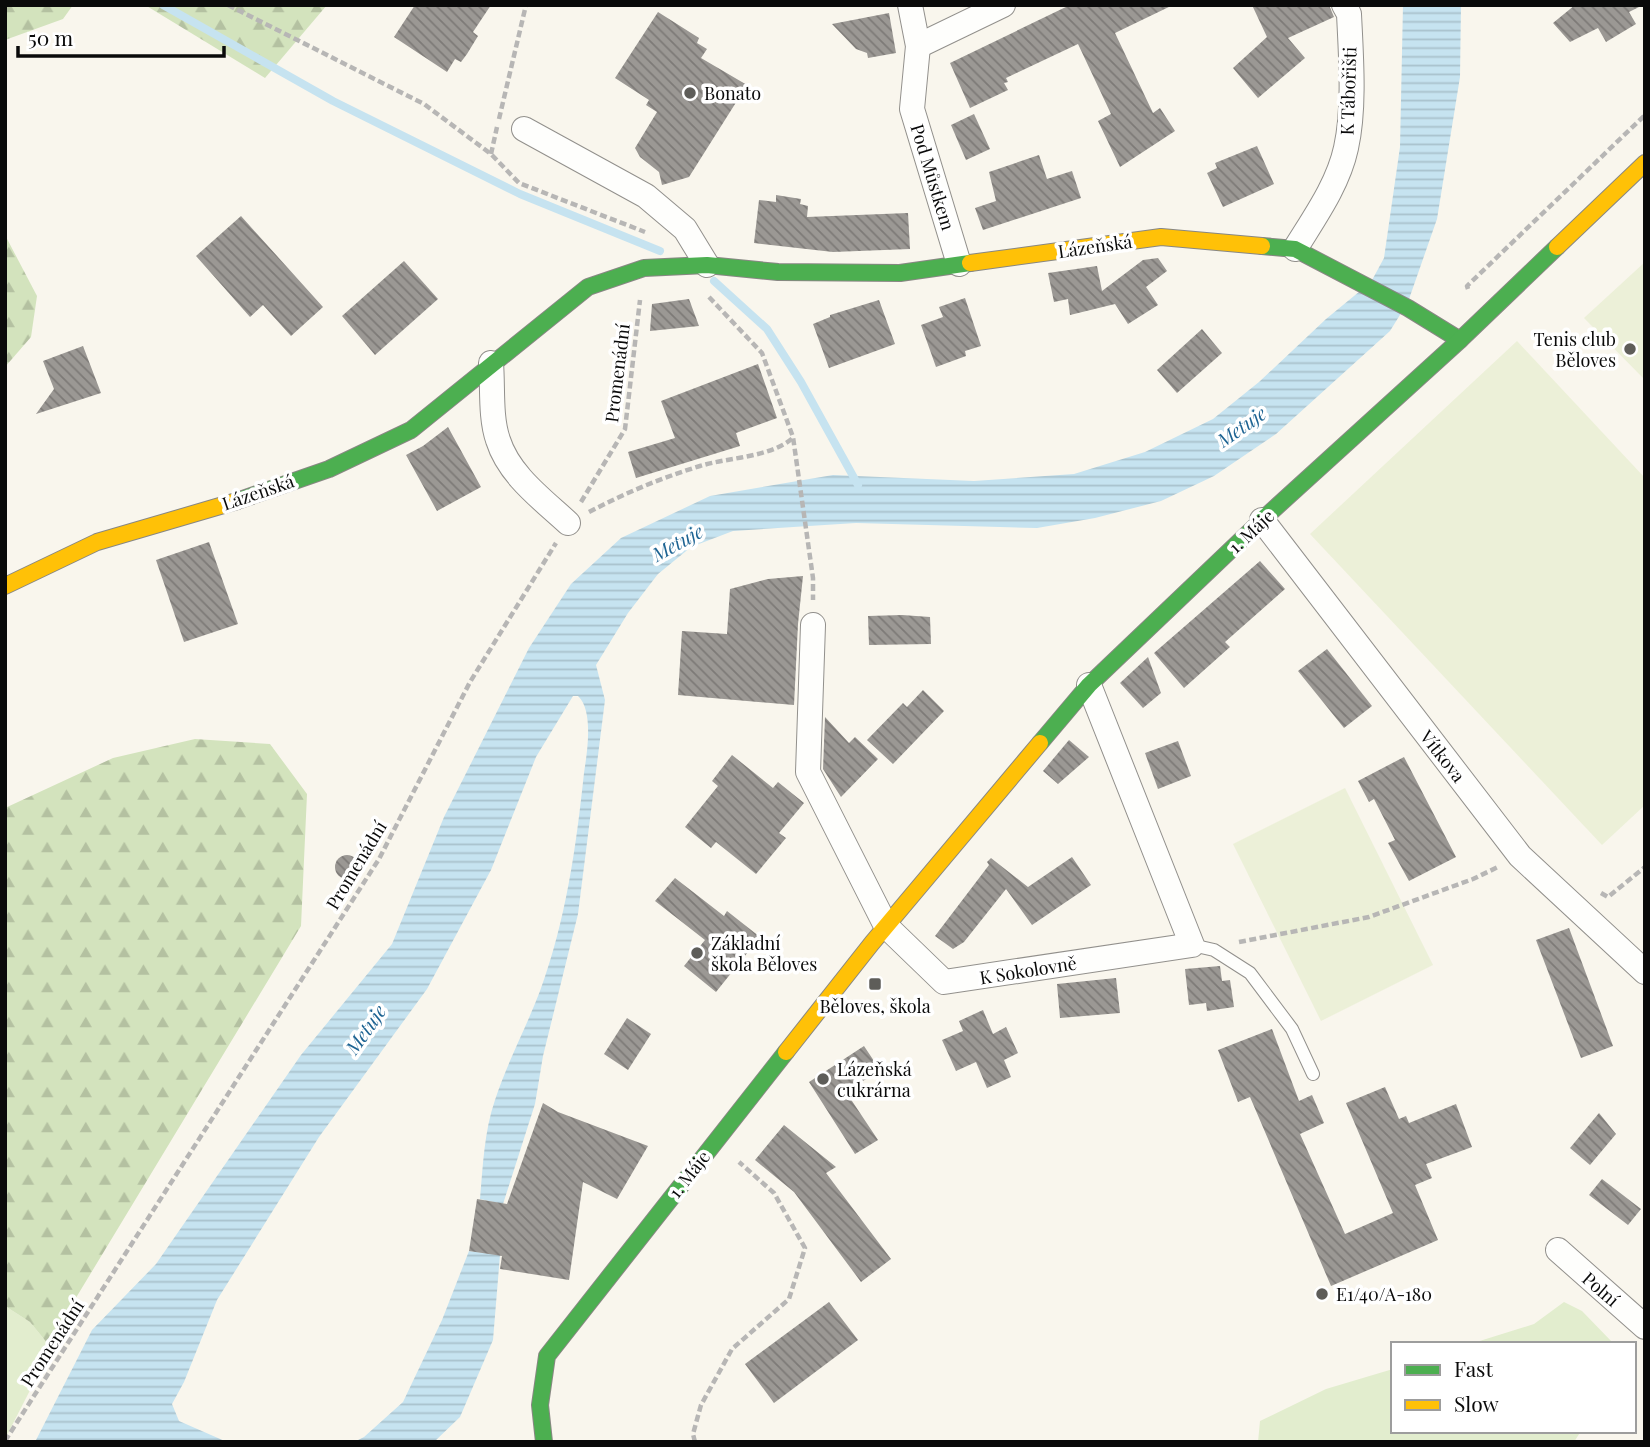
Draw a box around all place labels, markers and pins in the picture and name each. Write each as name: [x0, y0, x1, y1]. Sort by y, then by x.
place label: Bonato: [704, 81, 761, 105]
marker: Bonato: [682, 85, 698, 101]
place label: Tenis club Běloves: [1533, 327, 1616, 372]
marker: Tenis club Běloves: [1622, 341, 1638, 357]
place label: Základní škola Běloves: [711, 931, 817, 976]
marker: Základní škola Běloves: [689, 945, 705, 961]
marker: Běloves, škola: [867, 976, 883, 992]
place label: Běloves, škola: [819, 994, 931, 1018]
place label: Lázeňská cukrárna: [837, 1057, 912, 1102]
marker: Lázeňská cukrárna: [815, 1071, 831, 1087]
place label: E1/40/A-180: [1336, 1282, 1432, 1306]
marker: E1/40/A-180: [1314, 1286, 1330, 1302]

